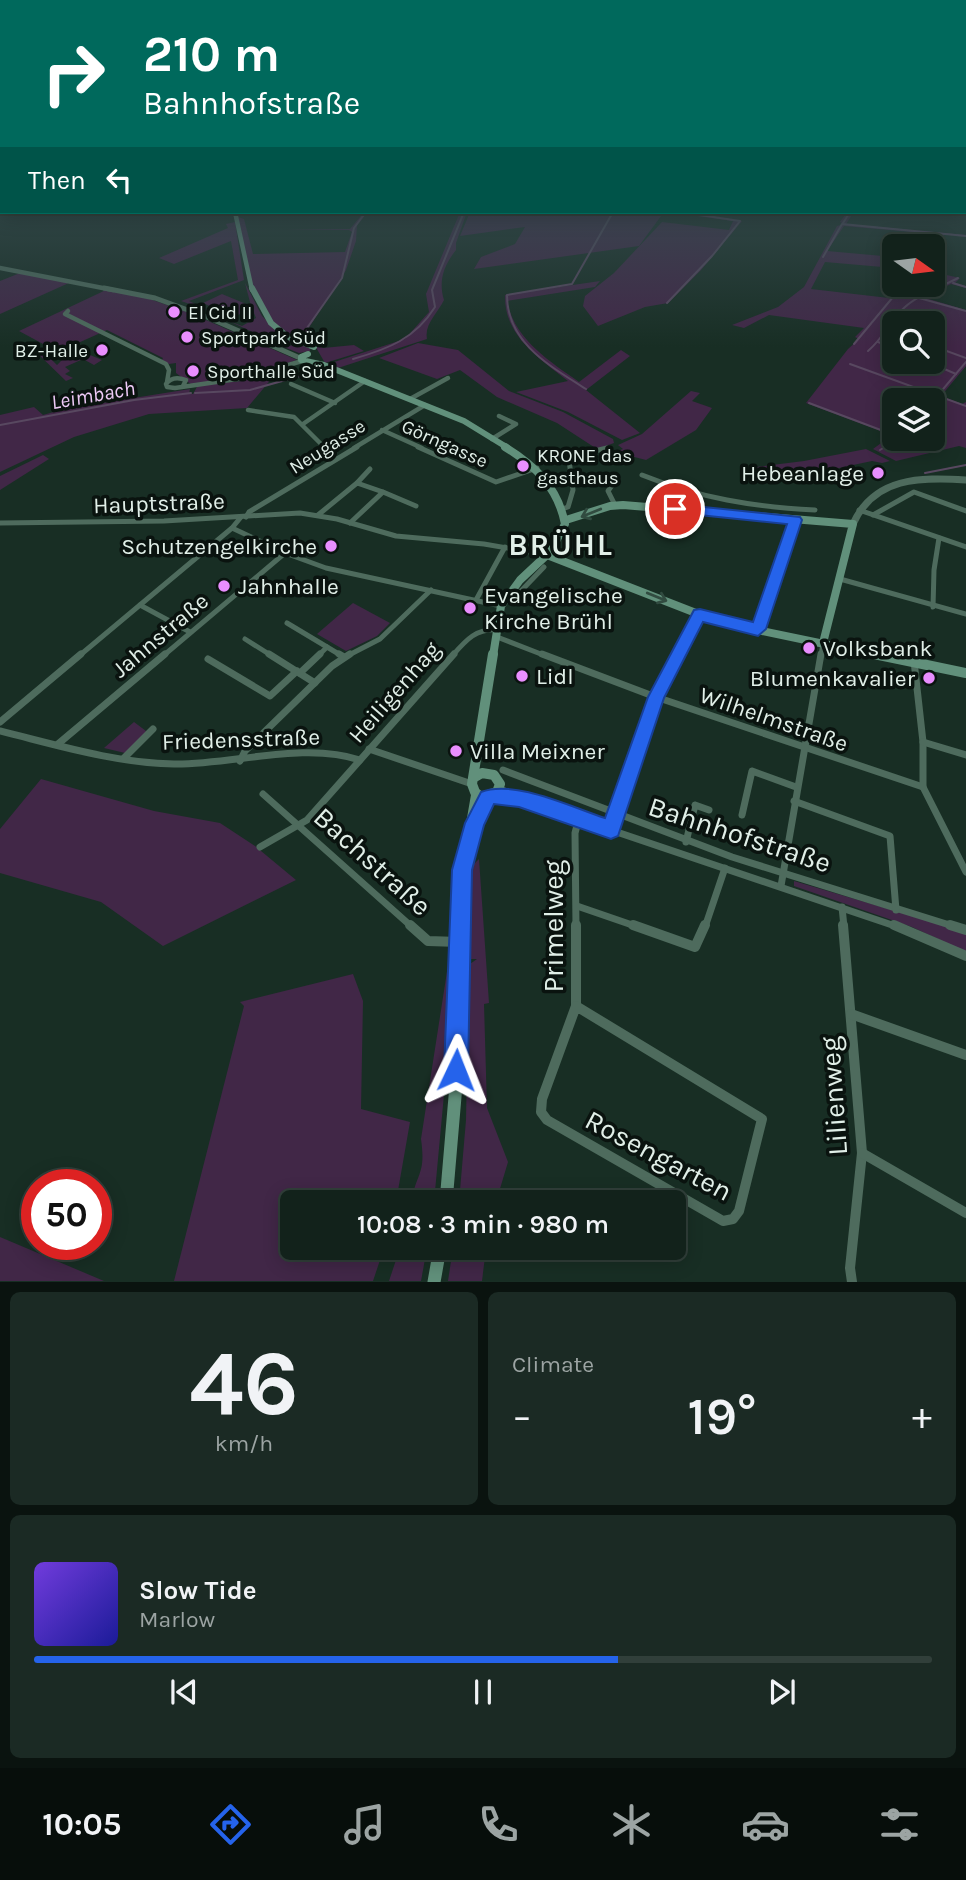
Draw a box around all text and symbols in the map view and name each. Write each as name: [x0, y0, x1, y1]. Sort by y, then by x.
text: 210 m: [143, 26, 280, 83]
icon: right: [28, 28, 119, 119]
text: Bahnhofstraße: [143, 85, 360, 122]
icon: left: [100, 161, 138, 199]
text: Then: [28, 165, 86, 196]
north arrow: [882, 234, 945, 298]
map controls: [882, 234, 945, 451]
place label: El Cid II: [188, 302, 252, 324]
marker: El Cid II: [166, 304, 182, 320]
button: search: [882, 311, 945, 374]
place label: Sportpark Süd: [201, 327, 326, 349]
marker: Sportpark Süd: [179, 329, 195, 345]
place label: BZ-Halle: [15, 340, 88, 362]
marker: BZ-Halle: [94, 342, 110, 358]
place label: Sporthalle Süd: [207, 361, 335, 383]
marker: Sporthalle Süd: [185, 363, 201, 379]
water label: Leimbach: [49, 376, 137, 414]
button: layers: [882, 388, 945, 451]
street label: Neugasse: [286, 415, 369, 479]
street label: Görngasse: [398, 415, 491, 473]
place label: KRONE das gasthaus: [537, 445, 632, 489]
marker: KRONE das gasthaus: [515, 458, 531, 474]
place label: Hebeanlage: [741, 460, 864, 487]
marker: Hebeanlage: [870, 465, 886, 481]
pin: [645, 479, 705, 539]
street label: Hauptstraße: [93, 488, 225, 519]
icon: arrive: [656, 490, 694, 528]
one-way arrow: [581, 507, 602, 520]
district label: BRÜHL: [508, 527, 614, 563]
place label: Schutzengelkirche: [121, 533, 317, 560]
marker: Schutzengelkirche: [323, 538, 339, 554]
place label: Jahnhalle: [238, 573, 339, 600]
marker: Jahnhalle: [216, 578, 232, 594]
place label: Evangelische Kirche Brühl: [484, 582, 623, 635]
street label: Jahnstraße: [107, 587, 214, 683]
one-way arrow: [645, 592, 667, 605]
marker: Evangelische Kirche Brühl: [462, 600, 478, 616]
place label: Volksbank: [823, 635, 932, 662]
street label: Heiligenhag: [343, 636, 446, 749]
marker: Volksbank: [801, 640, 817, 656]
place label: Lidl: [536, 663, 574, 690]
place label: Blumenkavalier: [750, 665, 916, 692]
marker: Lidl: [514, 668, 530, 684]
marker: Blumenkavalier: [921, 670, 937, 686]
street label: Wilhelmstraße: [696, 681, 852, 757]
street label: Friedensstraße: [162, 723, 320, 756]
place label: Villa Meixner: [470, 738, 605, 765]
marker: Villa Meixner: [448, 743, 464, 759]
street label: Bahnhofstraße: [644, 789, 835, 880]
street label: Bachstraße: [307, 800, 438, 923]
street label: Primelweg: [537, 859, 570, 992]
position arrow: [419, 1033, 493, 1107]
street label: Lilienweg: [813, 1035, 854, 1157]
street label: Rosengarten: [580, 1103, 738, 1208]
speed limit sign: 50: [21, 1169, 112, 1260]
text: 10:08 · 3 min · 980 m: [357, 1209, 609, 1240]
text: 46: [189, 1331, 299, 1437]
text: Climate: [512, 1351, 594, 1378]
text: 19°: [688, 1386, 756, 1447]
text: −: [512, 1394, 532, 1439]
text: +: [912, 1394, 932, 1439]
text: km/h: [215, 1430, 273, 1457]
text: Slow Tide: [139, 1575, 257, 1606]
text: Marlow: [139, 1606, 215, 1633]
icon: previous: [165, 1673, 203, 1711]
icon: pause: [464, 1673, 502, 1711]
icon: next: [763, 1673, 801, 1711]
icon: directions: [206, 1800, 255, 1849]
icon: music: [340, 1800, 389, 1849]
icon: phone: [474, 1800, 523, 1849]
icon: climate: [607, 1800, 656, 1849]
icon: car: [741, 1800, 790, 1849]
icon: filters: [875, 1800, 924, 1849]
text: 10:05: [42, 1806, 121, 1843]

